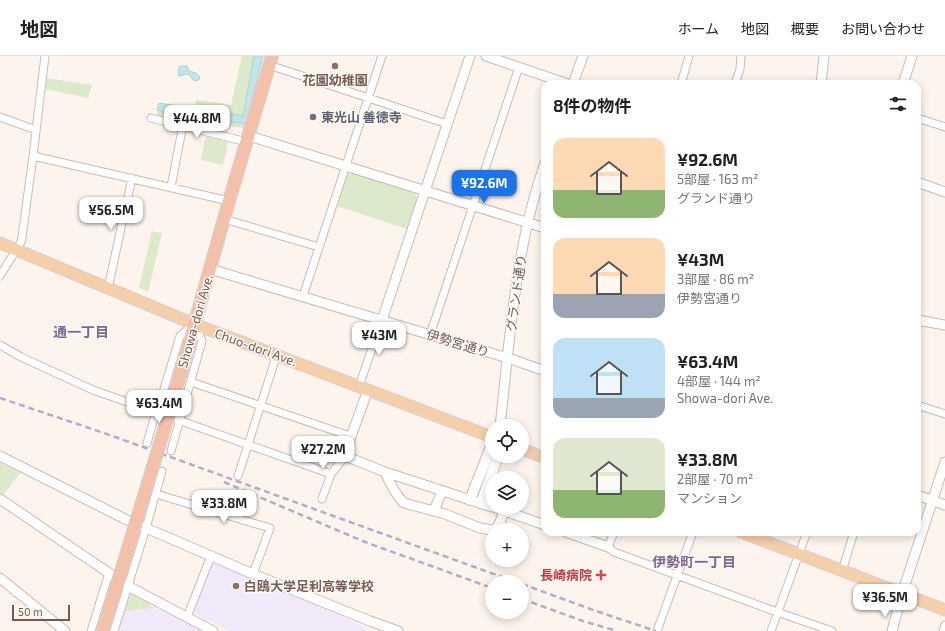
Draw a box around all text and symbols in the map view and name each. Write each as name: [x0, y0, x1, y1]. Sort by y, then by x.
text: 地図: [20, 17, 58, 40]
text: ホーム: [677, 20, 719, 37]
text: 地図: [741, 20, 769, 37]
text: 概要: [791, 20, 819, 37]
text: お問い合わせ: [841, 20, 925, 37]
marker: 花園幼稚園: [330, 61, 340, 71]
place label: 花園幼稚園: [302, 72, 368, 88]
icon: filters: [887, 93, 909, 115]
text: 8件の物件: [553, 95, 632, 115]
pin: ¥44.8M: [164, 105, 230, 139]
place label: 東光山 善徳寺: [321, 109, 402, 125]
text: ¥44.8M: [173, 110, 221, 126]
marker: 東光山 善徳寺: [308, 112, 318, 122]
text: ¥92.6M: [677, 149, 738, 169]
icon: home: [585, 154, 633, 202]
pin: ¥92.6M: [451, 170, 517, 204]
text: 5部屋 · 163 m²: [677, 171, 758, 187]
text: ¥92.6M: [461, 175, 507, 191]
text: グランド通り: [677, 190, 755, 206]
pin: ¥56.5M: [78, 197, 144, 231]
text: ¥56.5M: [88, 202, 134, 218]
text: ¥43M: [677, 249, 724, 269]
street label: グランド通り: [503, 253, 529, 333]
icon: home: [585, 254, 633, 302]
text: 3部屋 · 86 m²: [677, 271, 754, 287]
street label: Showa-dori Ave.: [174, 272, 216, 369]
text: 伊勢宮通り: [677, 290, 742, 306]
pin: ¥43M: [355, 322, 403, 356]
district label: 通一丁目: [53, 323, 109, 340]
street label: Chuo-dori Ave.: [213, 325, 299, 369]
street label: 伊勢宮通り: [425, 326, 491, 360]
text: ¥43M: [361, 327, 397, 343]
text: ¥63.4M: [677, 351, 738, 371]
icon: home: [585, 354, 633, 402]
text: 4部屋 · 144 m²: [677, 373, 761, 389]
pin: ¥63.4M: [126, 390, 192, 424]
text: Showa-dori Ave.: [677, 390, 773, 406]
text: ¥63.4M: [136, 395, 182, 411]
map controls: [485, 419, 529, 619]
button: locate: [485, 419, 529, 463]
pin: ¥27.2M: [290, 436, 356, 470]
text: ¥27.2M: [300, 441, 346, 457]
text: ¥33.8M: [677, 449, 738, 469]
icon: home: [585, 454, 633, 502]
button: layers: [485, 471, 529, 515]
text: 2部屋 · 70 m²: [677, 471, 753, 487]
pin: ¥33.8M: [191, 490, 257, 524]
text: マンション: [677, 490, 742, 506]
text: ¥33.8M: [201, 495, 247, 511]
button: +: [485, 523, 529, 567]
district label: 伊勢町一丁目: [652, 553, 736, 570]
place label: 長崎病院: [540, 567, 592, 583]
marker: 長崎病院: [595, 569, 607, 581]
button: −: [485, 575, 529, 619]
place label: 白鴎大学足利高等学校: [244, 578, 374, 594]
marker: 白鴎大学足利高等学校: [231, 581, 241, 591]
pin: ¥36.5M: [852, 584, 918, 618]
text: ¥36.5M: [862, 589, 908, 605]
scale bar: [12, 603, 70, 622]
text: 50 m: [18, 605, 43, 618]

